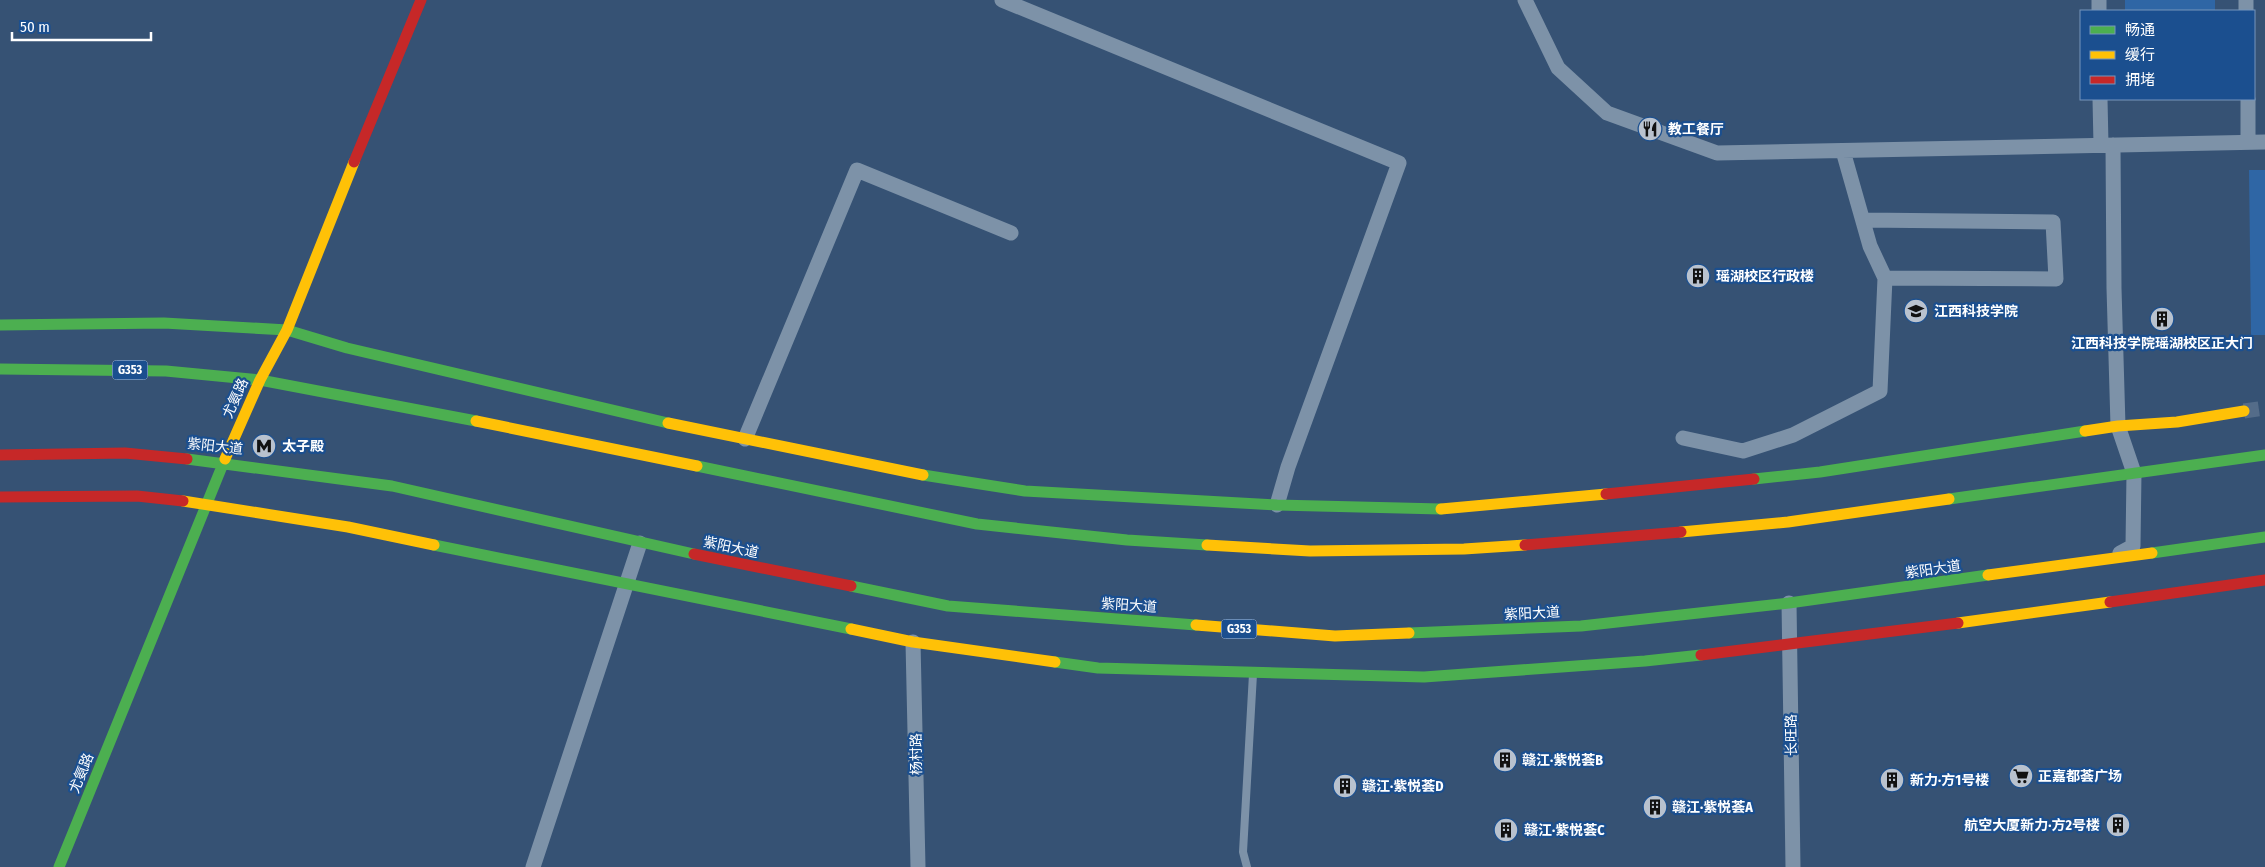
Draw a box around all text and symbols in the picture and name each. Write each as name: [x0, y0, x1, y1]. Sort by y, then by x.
scale bar: [12, 10, 151, 42]
legend: [2080, 10, 2255, 100]
text: 50 m: [20, 18, 50, 36]
text: 畅通: [2125, 21, 2155, 39]
text: 缓行: [2125, 46, 2155, 64]
text: 拥堵: [2125, 71, 2155, 89]
restaurant icon: 教工餐厅: [1637, 116, 1663, 142]
place label: 教工餐厅: [1668, 121, 1724, 138]
building icon: 瑶湖校区行政楼: [1685, 263, 1711, 289]
place label: 瑶湖校区行政楼: [1716, 268, 1814, 285]
school or university icon: 江西科技学院: [1903, 298, 1929, 324]
place label: 江西科技学院: [1934, 303, 2018, 320]
building icon: 江西科技学院瑶湖校区正大门: [2149, 306, 2175, 332]
place label: 江西科技学院瑶湖校区正大门: [2071, 335, 2253, 352]
road number: G353: [112, 360, 148, 380]
street label: 尤氨路: [219, 376, 252, 421]
metro station icon: 太子殿: [251, 433, 277, 459]
street label: 紫阳大道: [186, 435, 244, 458]
place label: 太子殿: [282, 438, 324, 455]
street label: 紫阳大道: [702, 533, 760, 562]
street label: 紫阳大道: [1904, 557, 1962, 582]
street label: 紫阳大道: [1100, 595, 1157, 616]
street label: 紫阳大道: [1504, 604, 1560, 623]
road number: G353: [1222, 620, 1256, 638]
street label: 长旺路: [1783, 714, 1800, 756]
street label: 杨村路: [908, 733, 925, 775]
building icon: 赣江·紫悦荟B: [1492, 747, 1518, 773]
street label: 尤氨路: [66, 751, 97, 796]
place label: 赣江·紫悦荟B: [1522, 752, 1603, 769]
supermarket icon: 正嘉都荟广场: [2008, 763, 2034, 789]
building icon: 新力·方1号楼: [1879, 767, 1905, 793]
place label: 正嘉都荟广场: [2038, 768, 2122, 785]
place label: 新力·方1号楼: [1910, 772, 1989, 789]
building icon: 赣江·紫悦荟D: [1332, 773, 1358, 799]
place label: 赣江·紫悦荟D: [1362, 778, 1444, 795]
building icon: 赣江·紫悦荟A: [1642, 794, 1668, 820]
place label: 赣江·紫悦荟A: [1672, 799, 1753, 816]
building icon: 航空大厦新力·方2号楼: [2105, 812, 2131, 838]
building icon: 赣江·紫悦荟C: [1493, 817, 1519, 843]
place label: 航空大厦新力·方2号楼: [1964, 817, 2100, 834]
place label: 赣江·紫悦荟C: [1524, 822, 1605, 839]

